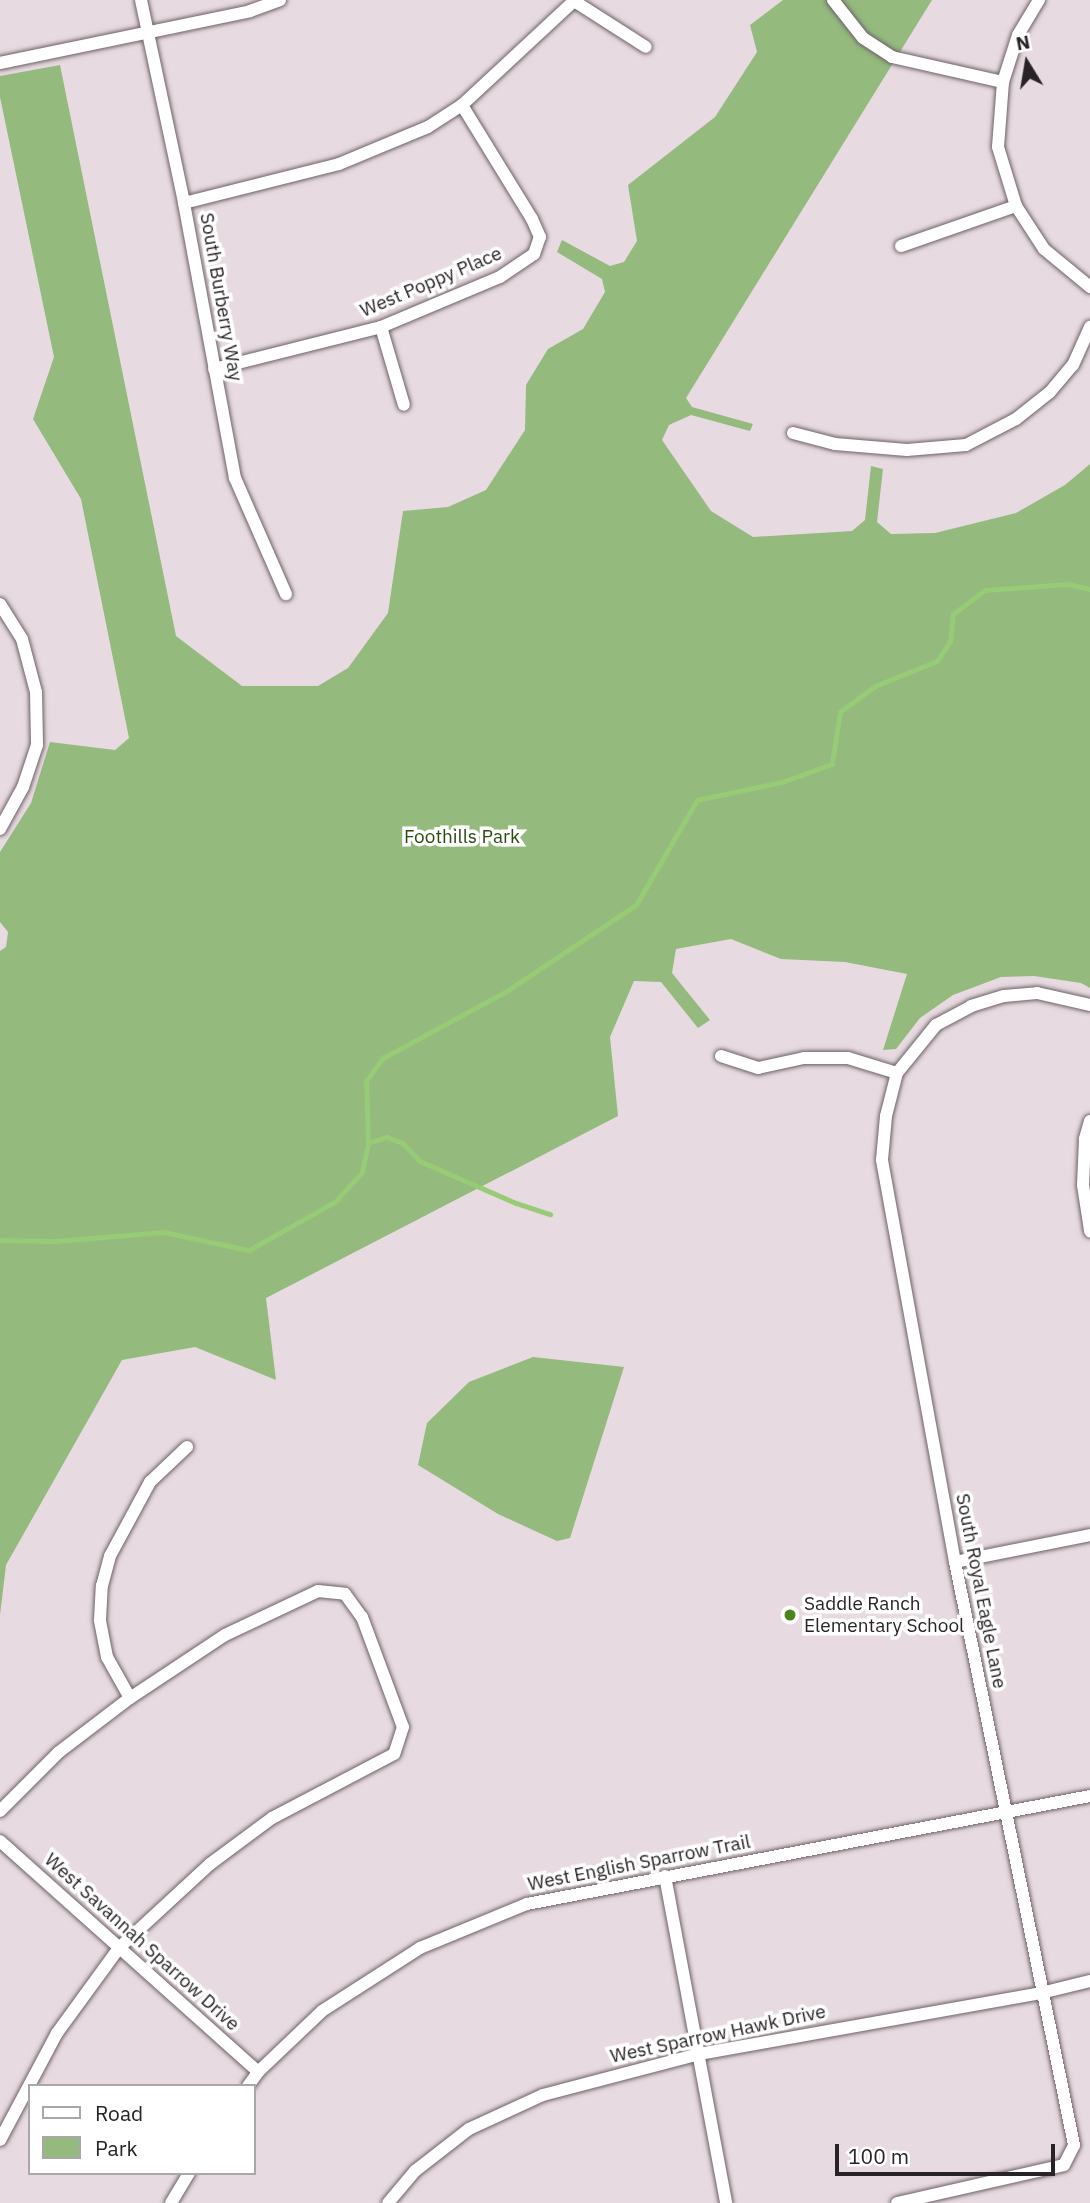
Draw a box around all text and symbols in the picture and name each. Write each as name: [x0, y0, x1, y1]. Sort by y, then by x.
north arrow: [992, 28, 1062, 98]
text: N: [1014, 29, 1032, 55]
street label: South Burberry Way: [195, 211, 247, 383]
street label: West Poppy Place: [357, 242, 505, 322]
park label: Foothills Park: [404, 826, 520, 848]
street label: South Royal Eagle Lane: [951, 1492, 1011, 1690]
place label: Saddle Ranch Elementary School: [804, 1593, 964, 1637]
marker: Saddle Ranch Elementary School: [782, 1607, 798, 1623]
street label: West English Sparrow Trail: [526, 1830, 752, 1896]
street label: West Savannah Sparrow Drive: [40, 1848, 244, 2036]
street label: West Sparrow Hawk Drive: [608, 2000, 828, 2068]
legend: [28, 2084, 256, 2175]
text: Road: [95, 2099, 143, 2127]
scale bar: [838, 2130, 1058, 2174]
text: Park: [95, 2134, 138, 2162]
text: 100 m: [848, 2142, 909, 2170]

